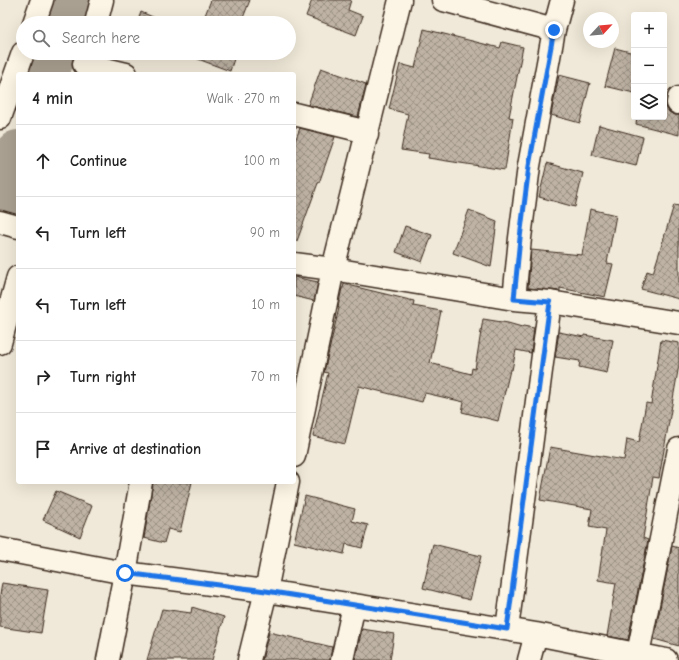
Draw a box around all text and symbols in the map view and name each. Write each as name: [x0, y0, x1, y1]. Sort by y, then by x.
north arrow: [583, 12, 619, 48]
map controls: [631, 12, 667, 120]
button: +: [631, 12, 667, 48]
search box: [16, 16, 296, 60]
route end: [545, 21, 563, 39]
icon: search: [30, 27, 52, 49]
text: Search here: [62, 29, 140, 47]
button: −: [631, 48, 667, 84]
button: layers: [631, 84, 667, 120]
text: 4 min: [32, 89, 73, 108]
text: Walk · 270 m: [207, 91, 280, 106]
icon: ahead: [32, 150, 54, 172]
text: Continue: [70, 152, 127, 170]
text: 100 m: [244, 153, 280, 168]
icon: left: [32, 222, 54, 244]
text: Turn left: [70, 224, 126, 242]
text: 90 m: [250, 225, 280, 240]
icon: left: [32, 294, 54, 316]
text: Turn left: [70, 296, 126, 314]
text: 10 m: [252, 297, 280, 312]
icon: right: [32, 366, 54, 388]
text: Turn right: [70, 368, 136, 386]
text: 70 m: [251, 369, 280, 384]
icon: arrive: [32, 438, 54, 460]
text: Arrive at destination: [70, 440, 201, 458]
route start: [116, 564, 134, 582]

